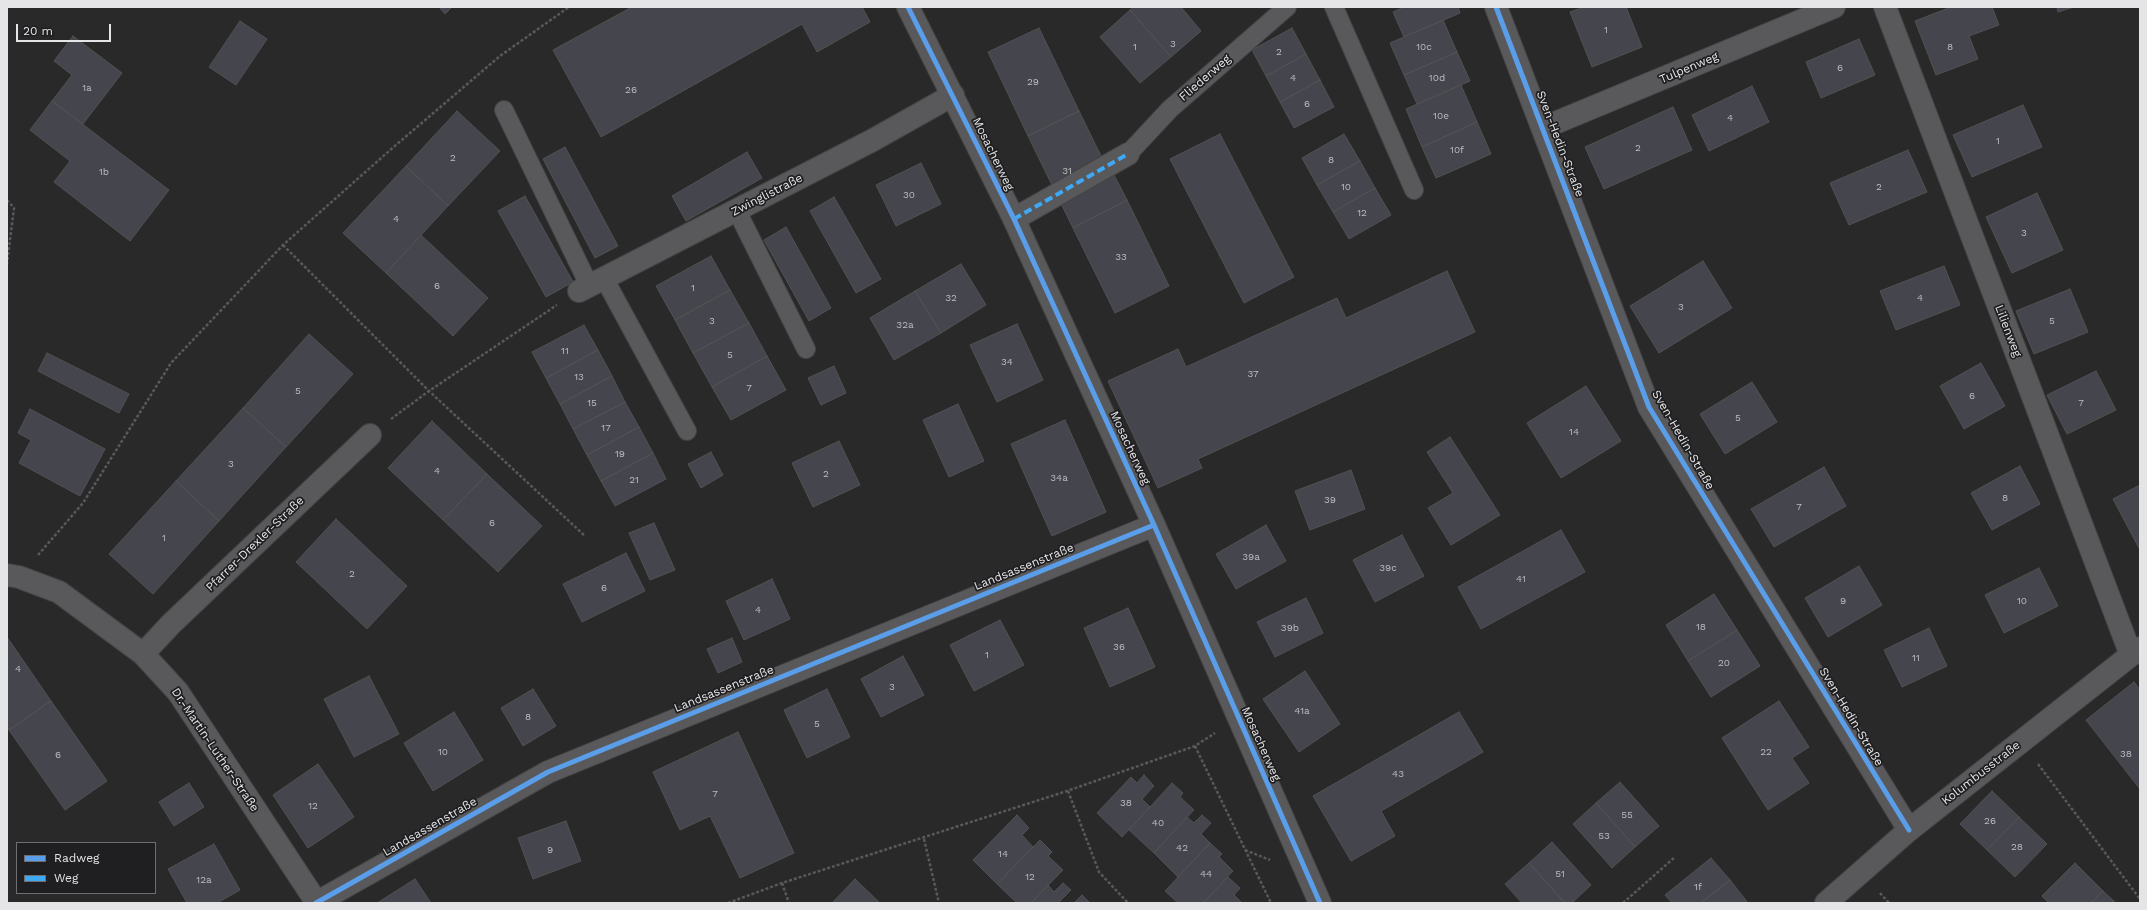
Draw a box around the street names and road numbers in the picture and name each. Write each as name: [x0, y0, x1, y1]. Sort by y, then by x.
street label: Tulpenweg: [1657, 49, 1721, 87]
street label: Fliederweg: [1176, 52, 1234, 104]
street label: Sven-Hedin-Straße: [1533, 89, 1587, 199]
street label: Mosacherweg: [969, 115, 1017, 193]
street label: Zwinglistraße: [729, 171, 805, 219]
street label: Lilienweg: [1991, 303, 2025, 359]
street label: Sven-Hedin-Straße: [1649, 388, 1717, 492]
street label: Mosacherweg: [1107, 409, 1153, 487]
street label: Pfarrer-Drexler-Straße: [203, 493, 307, 595]
street label: Landsassenstraße: [972, 540, 1076, 594]
street label: Landsassenstraße: [672, 662, 776, 716]
street label: Sven-Hedin-Straße: [1816, 665, 1886, 769]
street label: Dr.-Martin-Luther-Straße: [168, 685, 262, 815]
street label: Mosacherweg: [1238, 705, 1284, 783]
street label: Kolumbusstraße: [1939, 738, 2023, 808]
street label: Landsassenstraße: [380, 794, 480, 860]

